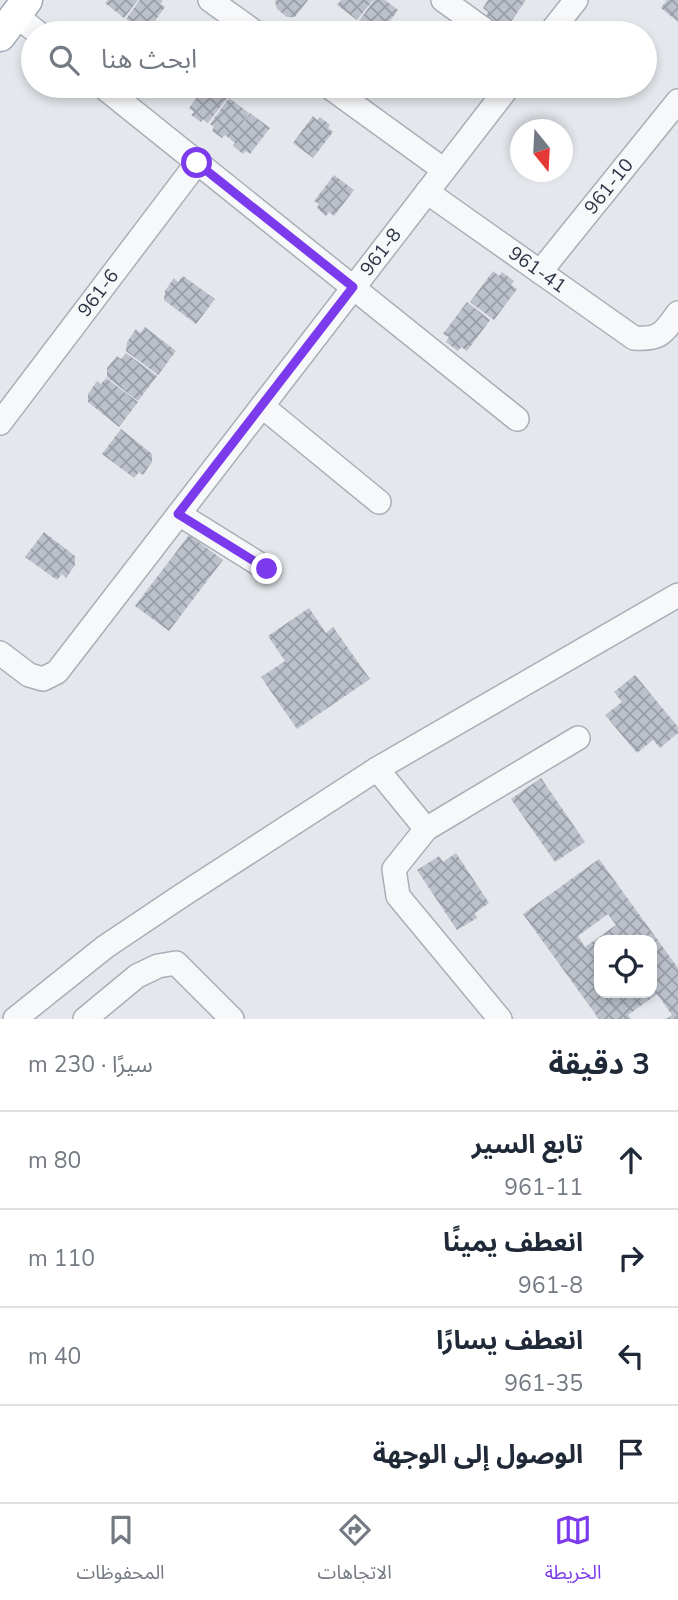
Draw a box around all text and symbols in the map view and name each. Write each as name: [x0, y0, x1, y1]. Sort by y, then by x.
search box: [21, 21, 657, 98]
icon: search: [45, 41, 83, 79]
text: ابحث هنا: [101, 42, 197, 77]
north arrow: [510, 119, 573, 182]
route start: [181, 147, 212, 178]
street label: 961-10: [579, 153, 640, 220]
street label: 961-8: [354, 223, 408, 281]
street label: 961-41: [503, 240, 571, 299]
street label: 961-6: [72, 264, 125, 322]
route end: [251, 553, 282, 584]
map controls: [594, 935, 657, 998]
button: locate: [594, 935, 657, 998]
text: 3 دقيقة: [548, 1044, 650, 1085]
text: سيرًا · 230 m: [28, 1049, 153, 1080]
text: تابع السير: [472, 1127, 583, 1162]
icon: ahead: [612, 1141, 650, 1179]
text: 80 m: [28, 1145, 81, 1176]
text: 961-11: [504, 1172, 583, 1203]
text: انعطف يمينًا: [443, 1225, 583, 1260]
icon: right: [612, 1239, 650, 1277]
text: 110 m: [28, 1243, 95, 1274]
text: 961-8: [518, 1270, 583, 1301]
text: انعطف يسارًا: [436, 1323, 583, 1358]
icon: left: [612, 1337, 650, 1375]
text: 40 m: [28, 1341, 81, 1372]
text: 961-35: [504, 1368, 583, 1399]
icon: arrive: [612, 1435, 650, 1473]
text: الوصول إلى الوجهة: [373, 1437, 583, 1472]
tab: المحفوظات: [76, 1511, 165, 1593]
tab: الاتجاهات: [318, 1511, 392, 1593]
tab: الخريطة: [545, 1511, 602, 1593]

